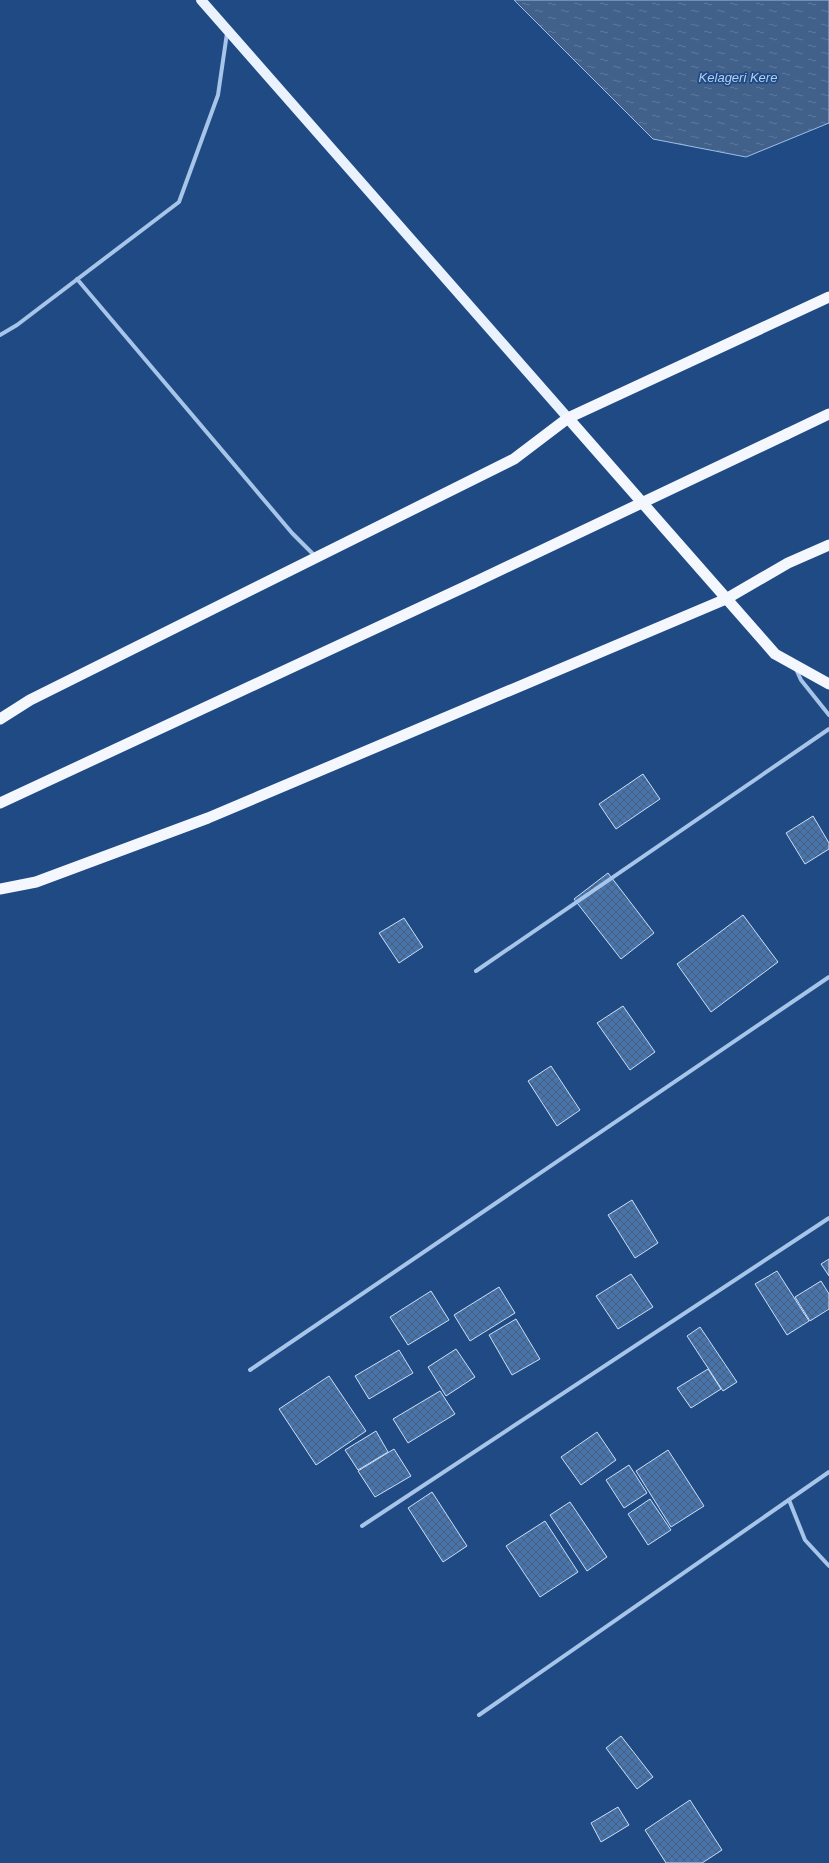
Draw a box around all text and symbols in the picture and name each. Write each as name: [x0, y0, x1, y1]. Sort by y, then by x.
water label: Kelageri Kere: [699, 70, 777, 85]

